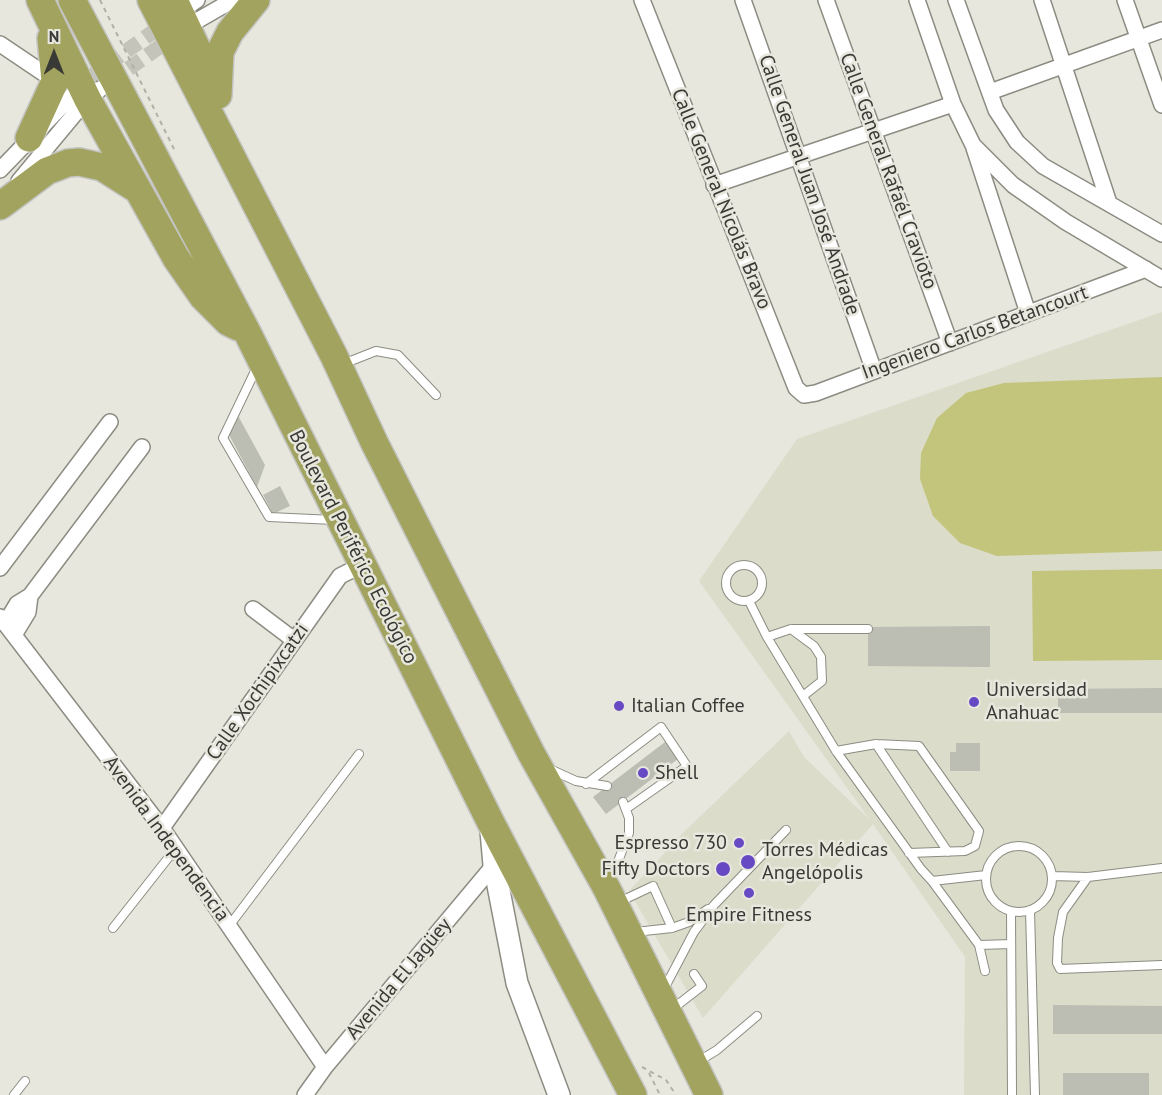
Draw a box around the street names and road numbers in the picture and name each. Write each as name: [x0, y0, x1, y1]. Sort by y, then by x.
street label: Calle General Rafaél Cravioto: [834, 50, 942, 292]
street label: Calle General Juan José Andrade: [753, 52, 865, 318]
street label: Calle General Nicolás Bravo: [666, 85, 776, 313]
street label: Ingeniero Carlos Betancourt: [859, 281, 1091, 385]
street label: Boulevard Periférico Ecológico: [284, 426, 422, 668]
street label: Calle Xochipixcatzi: [202, 619, 314, 765]
street label: Avenida Independencia: [98, 752, 234, 926]
street label: Avenida El Jagüey: [341, 913, 457, 1045]

